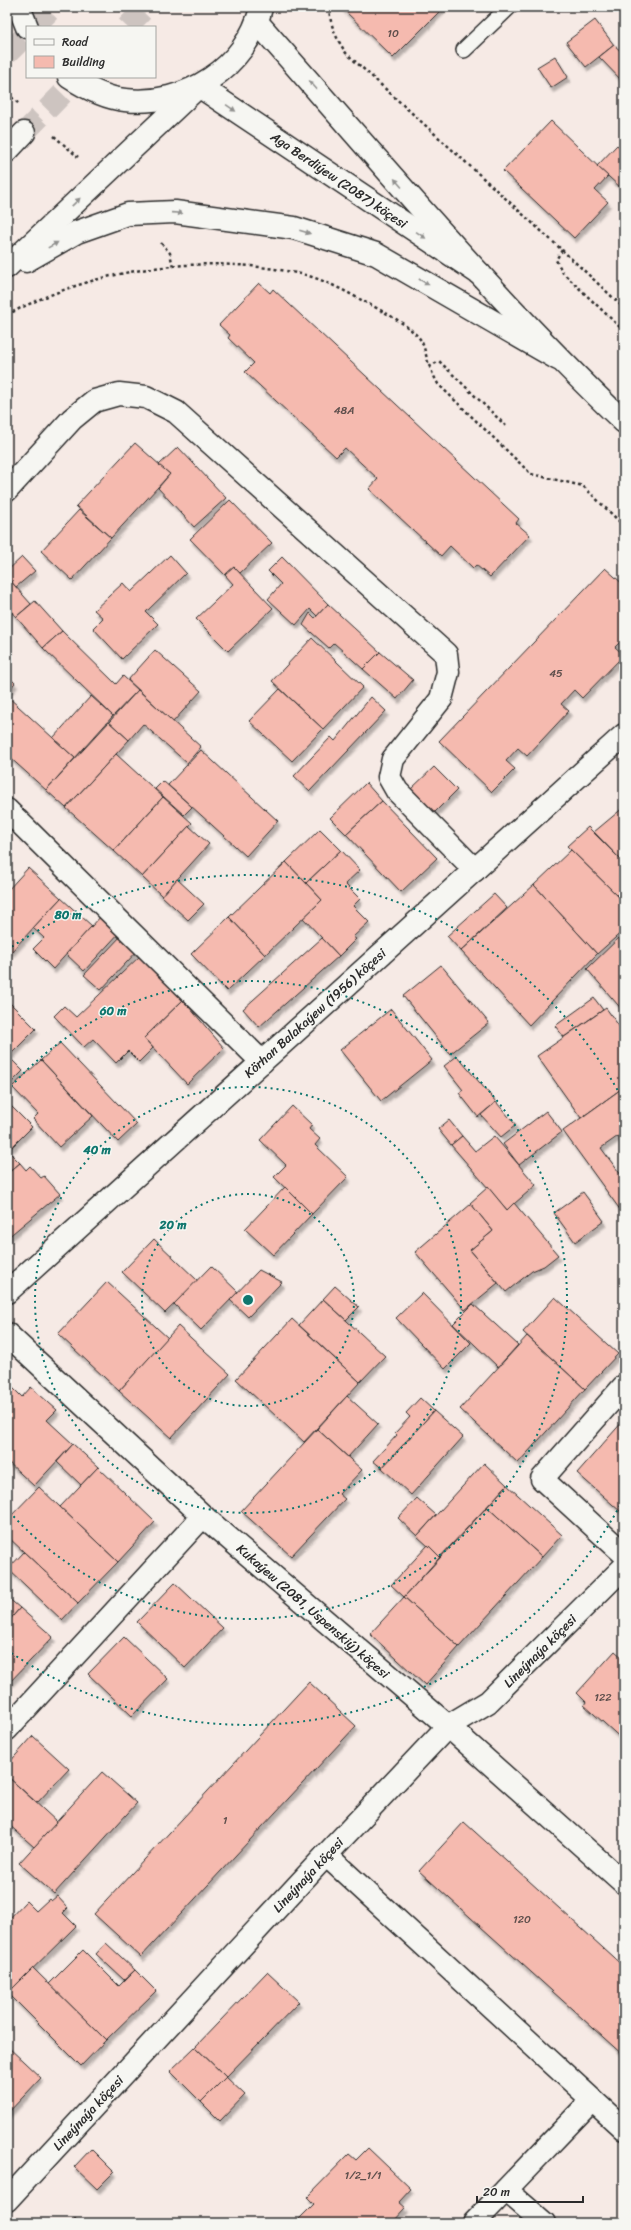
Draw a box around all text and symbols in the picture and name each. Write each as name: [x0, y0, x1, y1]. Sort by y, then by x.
house number: 10: [387, 24, 399, 43]
legend: [26, 26, 156, 78]
text: Road: [62, 31, 89, 53]
text: Building: [62, 51, 105, 73]
one-way arrow: [308, 79, 317, 90]
one-way arrow: [226, 104, 236, 112]
street label: Aga Berdiýew (2087) köçesi: [265, 125, 413, 235]
one-way arrow: [394, 178, 403, 187]
one-way arrow: [71, 197, 81, 207]
one-way arrow: [171, 209, 183, 216]
one-way arrow: [300, 229, 312, 235]
one-way arrow: [416, 231, 426, 239]
one-way arrow: [47, 242, 59, 249]
one-way arrow: [418, 279, 430, 286]
house number: 48A: [334, 401, 354, 420]
house number: 45: [549, 664, 563, 683]
text: 80 m: [53, 904, 82, 926]
street label: Körhan Balakaýew (1956) köçesi: [238, 942, 392, 1084]
text: 60 m: [99, 1000, 127, 1022]
text: 40 m: [82, 1139, 111, 1161]
text: 20 m: [159, 1214, 187, 1236]
centre of rings: [241, 1293, 255, 1307]
street label: Kukaýew (2081, Uspenskiý) köçesi: [231, 1538, 395, 1685]
street label: Lineýnaýa köçesi: [498, 1608, 583, 1693]
house number: 122: [594, 1688, 612, 1707]
house number: 1: [223, 1811, 228, 1830]
street label: Lineýnaýa köçesi: [267, 1832, 350, 1918]
house number: 120: [513, 1910, 531, 1929]
street label: Lineýnaýa köçesi: [47, 2070, 130, 2156]
house number: 1/2_1/1: [345, 2166, 382, 2185]
scale bar: [477, 2178, 583, 2204]
text: 20 m: [483, 2181, 510, 2203]

